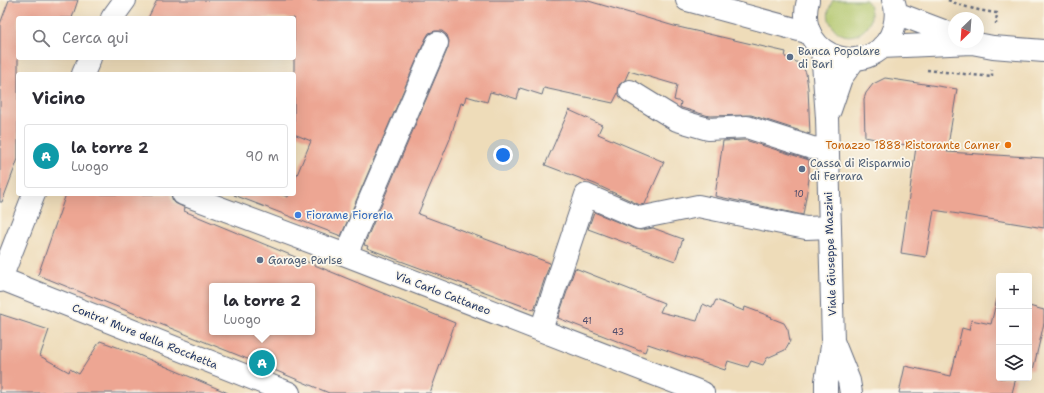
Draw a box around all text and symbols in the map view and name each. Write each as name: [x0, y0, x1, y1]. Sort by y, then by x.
north arrow: [948, 12, 984, 48]
search box: [16, 16, 296, 60]
icon: search: [30, 27, 52, 49]
text: Cerca qui: [62, 28, 129, 48]
place label: Banca Popolare di Bari: [798, 44, 880, 72]
marker: Banca Popolare di Bari: [785, 52, 795, 62]
text: Vicino: [32, 87, 85, 109]
text: la torre 2: [71, 138, 148, 158]
place label: Tonazzo 1888 Ristorante Carner: [826, 138, 1000, 153]
marker: Tonazzo 1888 Ristorante Carner: [1003, 140, 1013, 150]
your location: [493, 145, 513, 165]
text: A: [41, 148, 51, 165]
text: 90 m: [245, 148, 279, 165]
place label: Cassa di Risparmio di Ferrara: [810, 156, 911, 184]
text: Luogo: [71, 158, 109, 175]
marker: Cassa di Risparmio di Ferrara: [797, 164, 807, 174]
house number: 10: [794, 188, 804, 200]
street label: Viale Giuseppe Mazzini: [821, 192, 840, 316]
place label: Fiorame Fioreria: [306, 208, 393, 223]
marker: Fiorame Fioreria: [293, 210, 303, 220]
place label: Garage Parise: [268, 253, 343, 268]
marker: Garage Parise: [255, 255, 265, 265]
street label: Via Carlo Cattaneo: [393, 268, 493, 319]
map controls: [996, 273, 1032, 381]
button: +: [996, 273, 1032, 309]
popup: [209, 283, 315, 335]
text: la torre 2: [223, 291, 301, 311]
street label: Contra' Mure della Rocchetta: [70, 300, 220, 373]
button: −: [996, 309, 1032, 345]
text: Luogo: [223, 311, 261, 328]
house number: 41: [582, 315, 592, 327]
house number: 43: [612, 326, 624, 338]
button: layers: [996, 345, 1032, 381]
pin: A: [249, 348, 275, 378]

